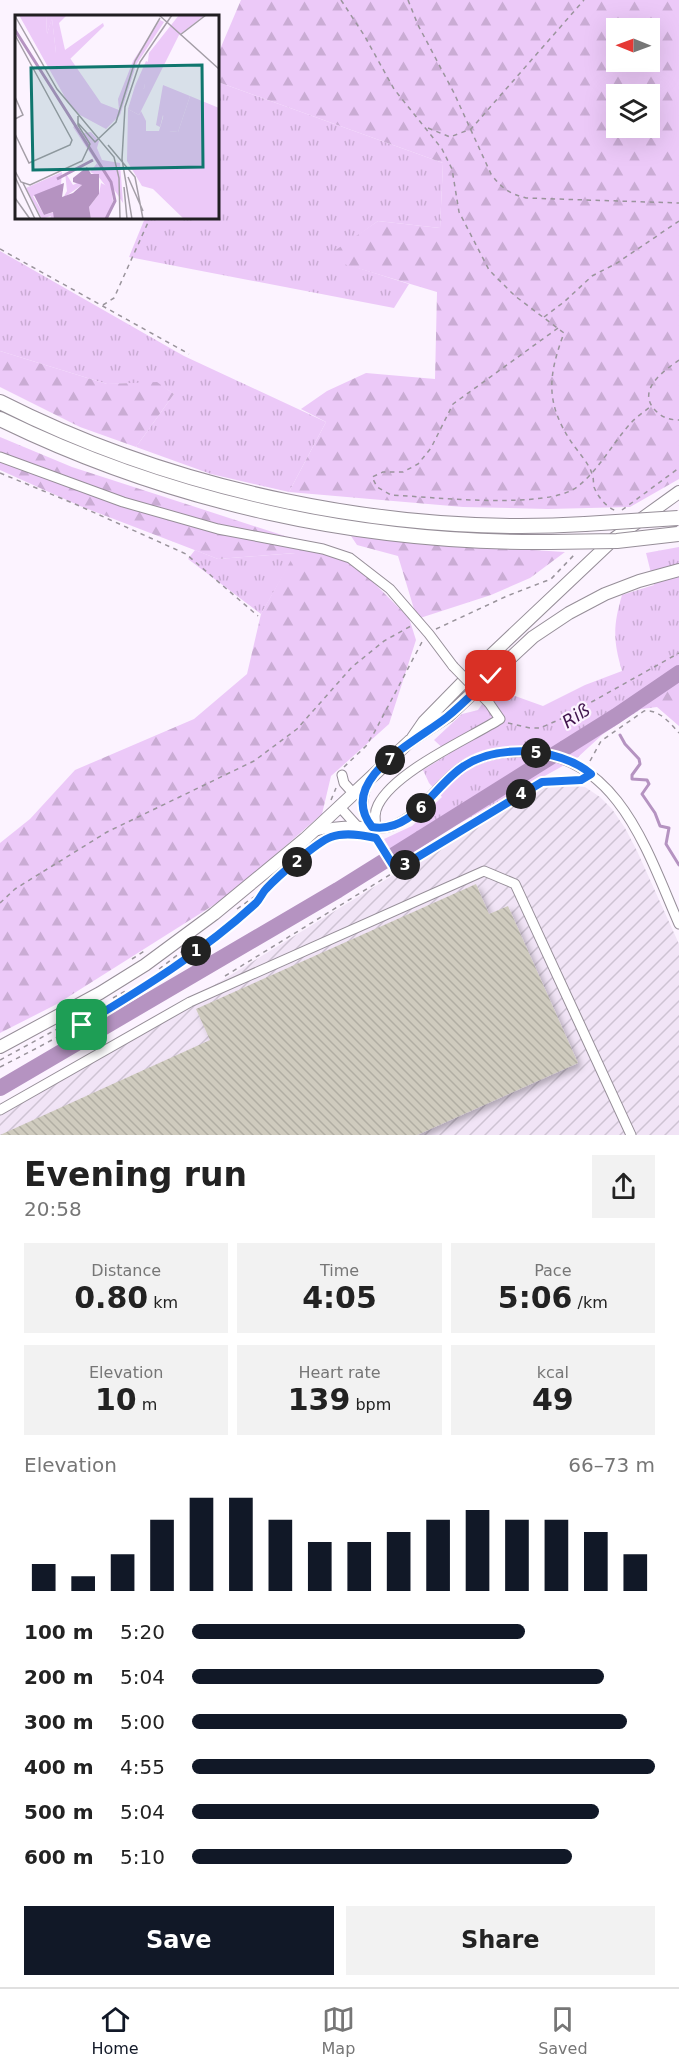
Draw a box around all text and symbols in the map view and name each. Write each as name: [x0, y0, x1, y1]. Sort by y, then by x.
inset map: [15, 15, 219, 219]
north arrow: [606, 18, 660, 72]
map controls: [606, 18, 660, 138]
button: layers: [606, 84, 660, 138]
pin: [465, 650, 516, 701]
icon: check: [474, 659, 507, 692]
water label: Riß: [558, 699, 594, 732]
pin: 5: [521, 738, 551, 768]
text: 5: [530, 743, 542, 762]
pin: 7: [375, 745, 405, 775]
text: 7: [384, 750, 396, 769]
pin: 4: [506, 779, 536, 809]
text: 4: [515, 784, 527, 803]
pin: 6: [406, 793, 436, 823]
text: 6: [415, 798, 427, 817]
pin: 2: [282, 847, 312, 877]
pin: 3: [390, 850, 420, 880]
text: 2: [291, 852, 303, 871]
text: 3: [399, 855, 411, 874]
pin: 1: [181, 936, 211, 966]
text: 1: [190, 941, 202, 960]
pin: [56, 999, 107, 1050]
icon: arrive: [65, 1008, 98, 1041]
text: Evening run: [24, 1155, 247, 1194]
button: share: [592, 1155, 655, 1218]
text: 20:58: [24, 1197, 82, 1221]
text: Distance: [91, 1261, 161, 1280]
text: Time: [320, 1261, 359, 1280]
text: Pace: [534, 1261, 572, 1280]
text: 0.80: [74, 1280, 148, 1315]
text: 4:05: [302, 1280, 377, 1315]
text: 5:06: [498, 1280, 572, 1315]
text: km: [148, 1293, 178, 1312]
text: /km: [572, 1293, 608, 1312]
text: Elevation: [89, 1363, 163, 1382]
text: Heart rate: [298, 1363, 381, 1382]
text: kcal: [537, 1363, 569, 1382]
text: 10: [95, 1382, 137, 1417]
text: 139: [288, 1382, 350, 1417]
text: 49: [532, 1382, 574, 1417]
text: m: [137, 1395, 157, 1414]
text: bpm: [350, 1395, 391, 1414]
text: Elevation: [24, 1453, 117, 1477]
text: 66–73 m: [568, 1453, 655, 1477]
text: 100 m: [24, 1620, 94, 1644]
text: 5:20: [120, 1620, 165, 1644]
text: 200 m: [24, 1665, 94, 1689]
text: 5:04: [120, 1665, 165, 1689]
text: 300 m: [24, 1710, 94, 1734]
text: 5:00: [120, 1710, 165, 1734]
text: 400 m: [24, 1755, 94, 1779]
text: 4:55: [120, 1755, 165, 1779]
text: 500 m: [24, 1800, 94, 1824]
text: 5:04: [120, 1800, 165, 1824]
text: 600 m: [24, 1845, 94, 1869]
text: 5:10: [120, 1845, 165, 1869]
button: Save: [24, 1906, 334, 1975]
button: Share: [346, 1906, 655, 1975]
tab: Home: [91, 2003, 139, 2058]
tab: Map: [322, 2003, 355, 2058]
tab: Saved: [538, 2003, 588, 2058]

